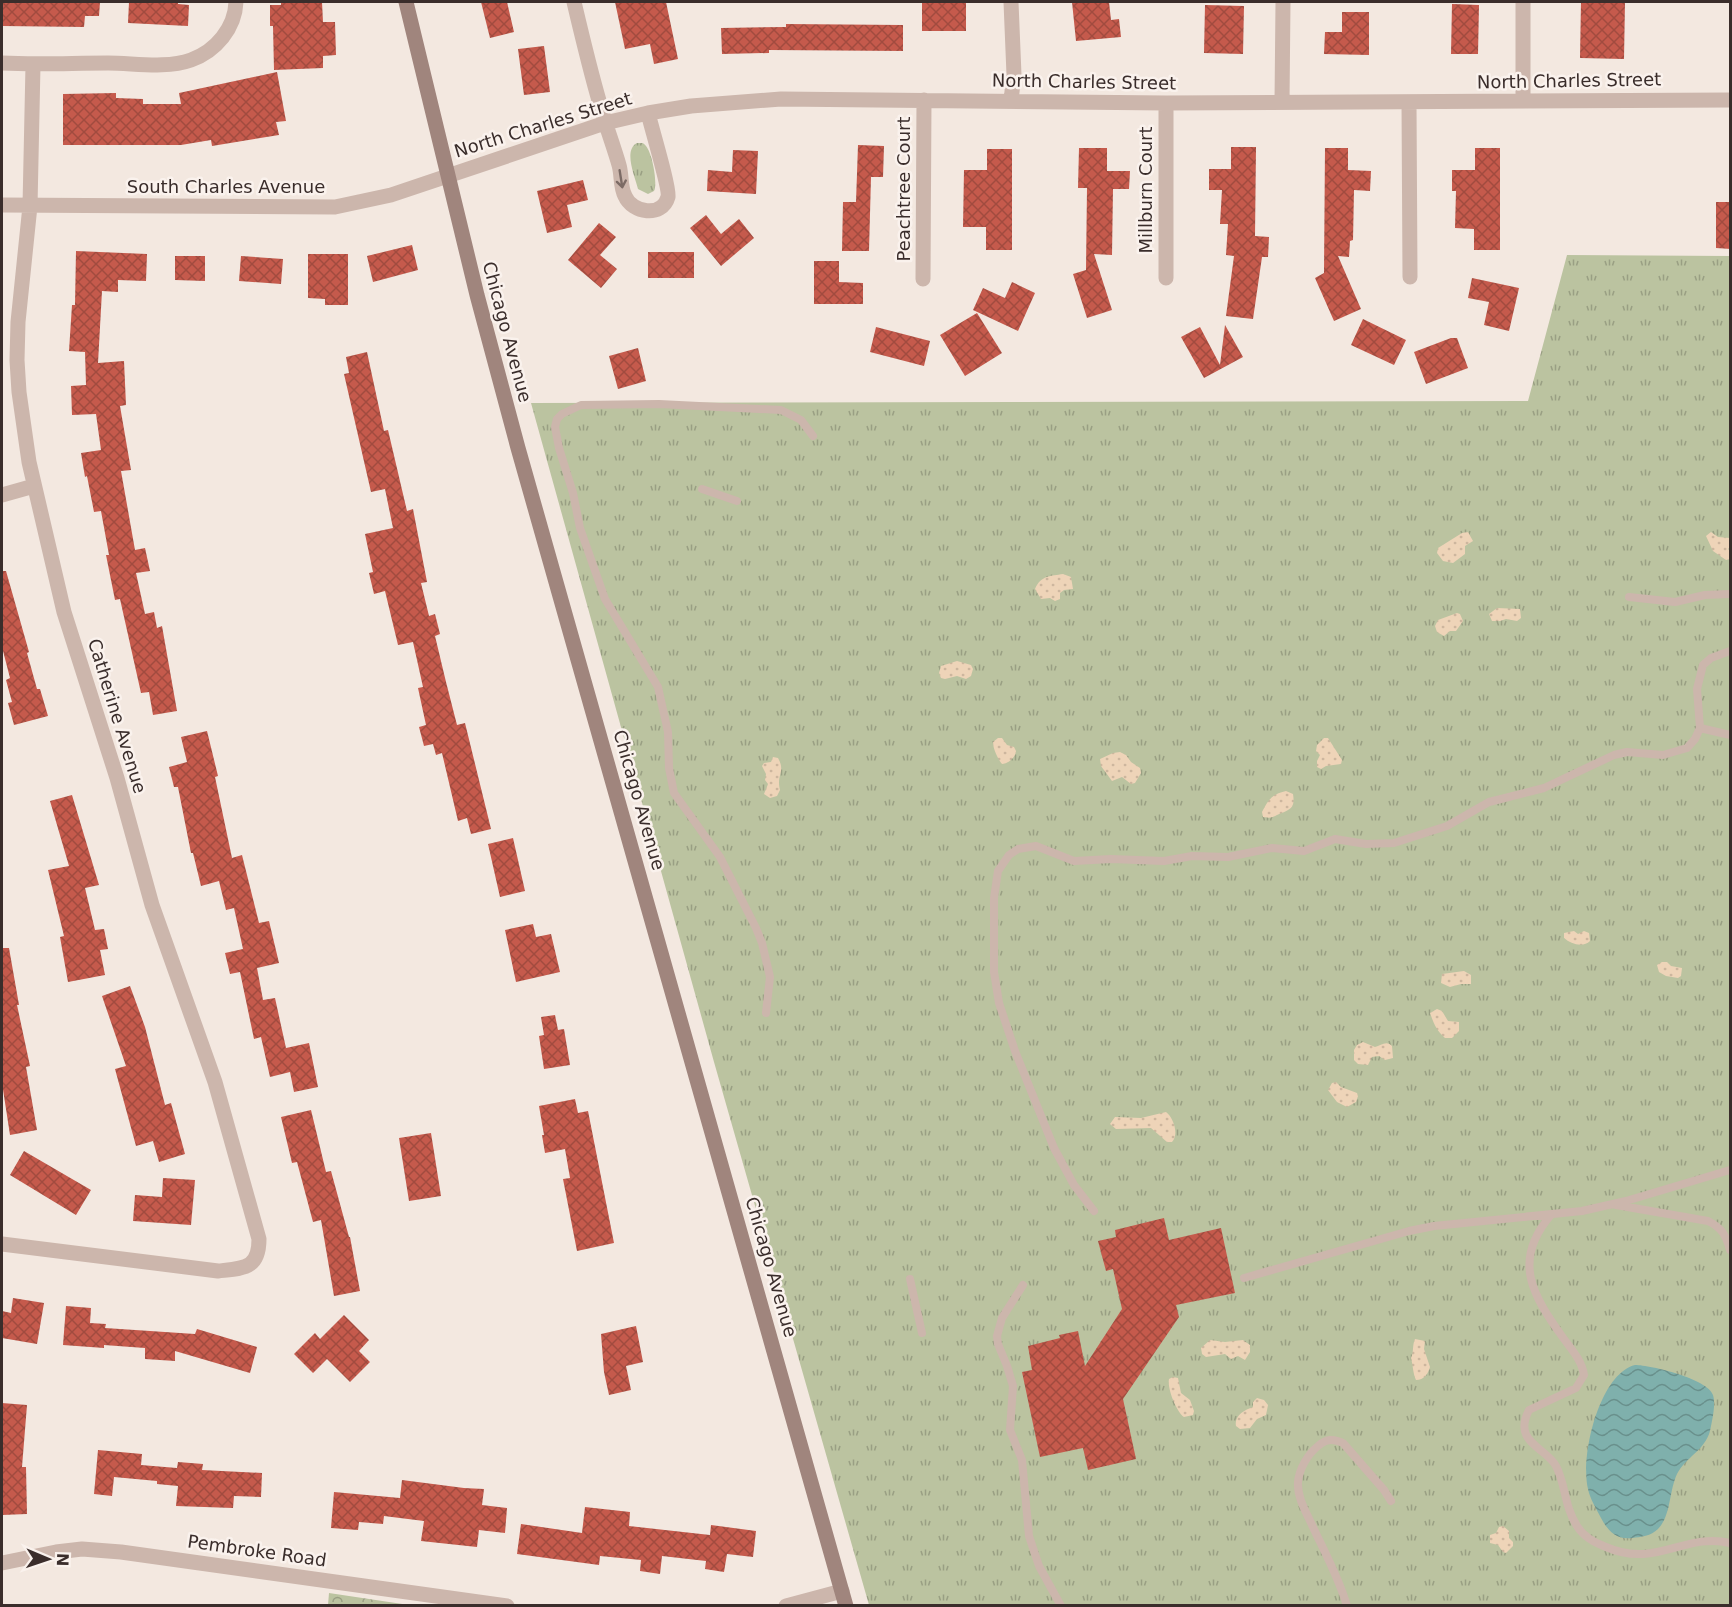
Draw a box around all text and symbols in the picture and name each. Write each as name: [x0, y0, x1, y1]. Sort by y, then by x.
street label: North Charles Street: [1477, 68, 1661, 93]
street label: North Charles Street: [992, 69, 1176, 94]
street label: North Charles Street: [452, 88, 634, 162]
street label: Peachtree Court: [893, 116, 914, 262]
street label: Millburn Court: [1135, 126, 1156, 254]
one-way arrow: [616, 169, 627, 189]
street label: South Charles Avenue: [127, 176, 325, 197]
street label: Chicago Avenue: [479, 259, 536, 405]
street label: Catherine Avenue: [84, 636, 151, 796]
street label: Chicago Avenue: [609, 727, 670, 872]
street label: Chicago Avenue: [741, 1194, 802, 1339]
north arrow: [18, 1529, 78, 1589]
street label: Pembroke Road: [186, 1530, 328, 1571]
text: N: [53, 1552, 72, 1567]

